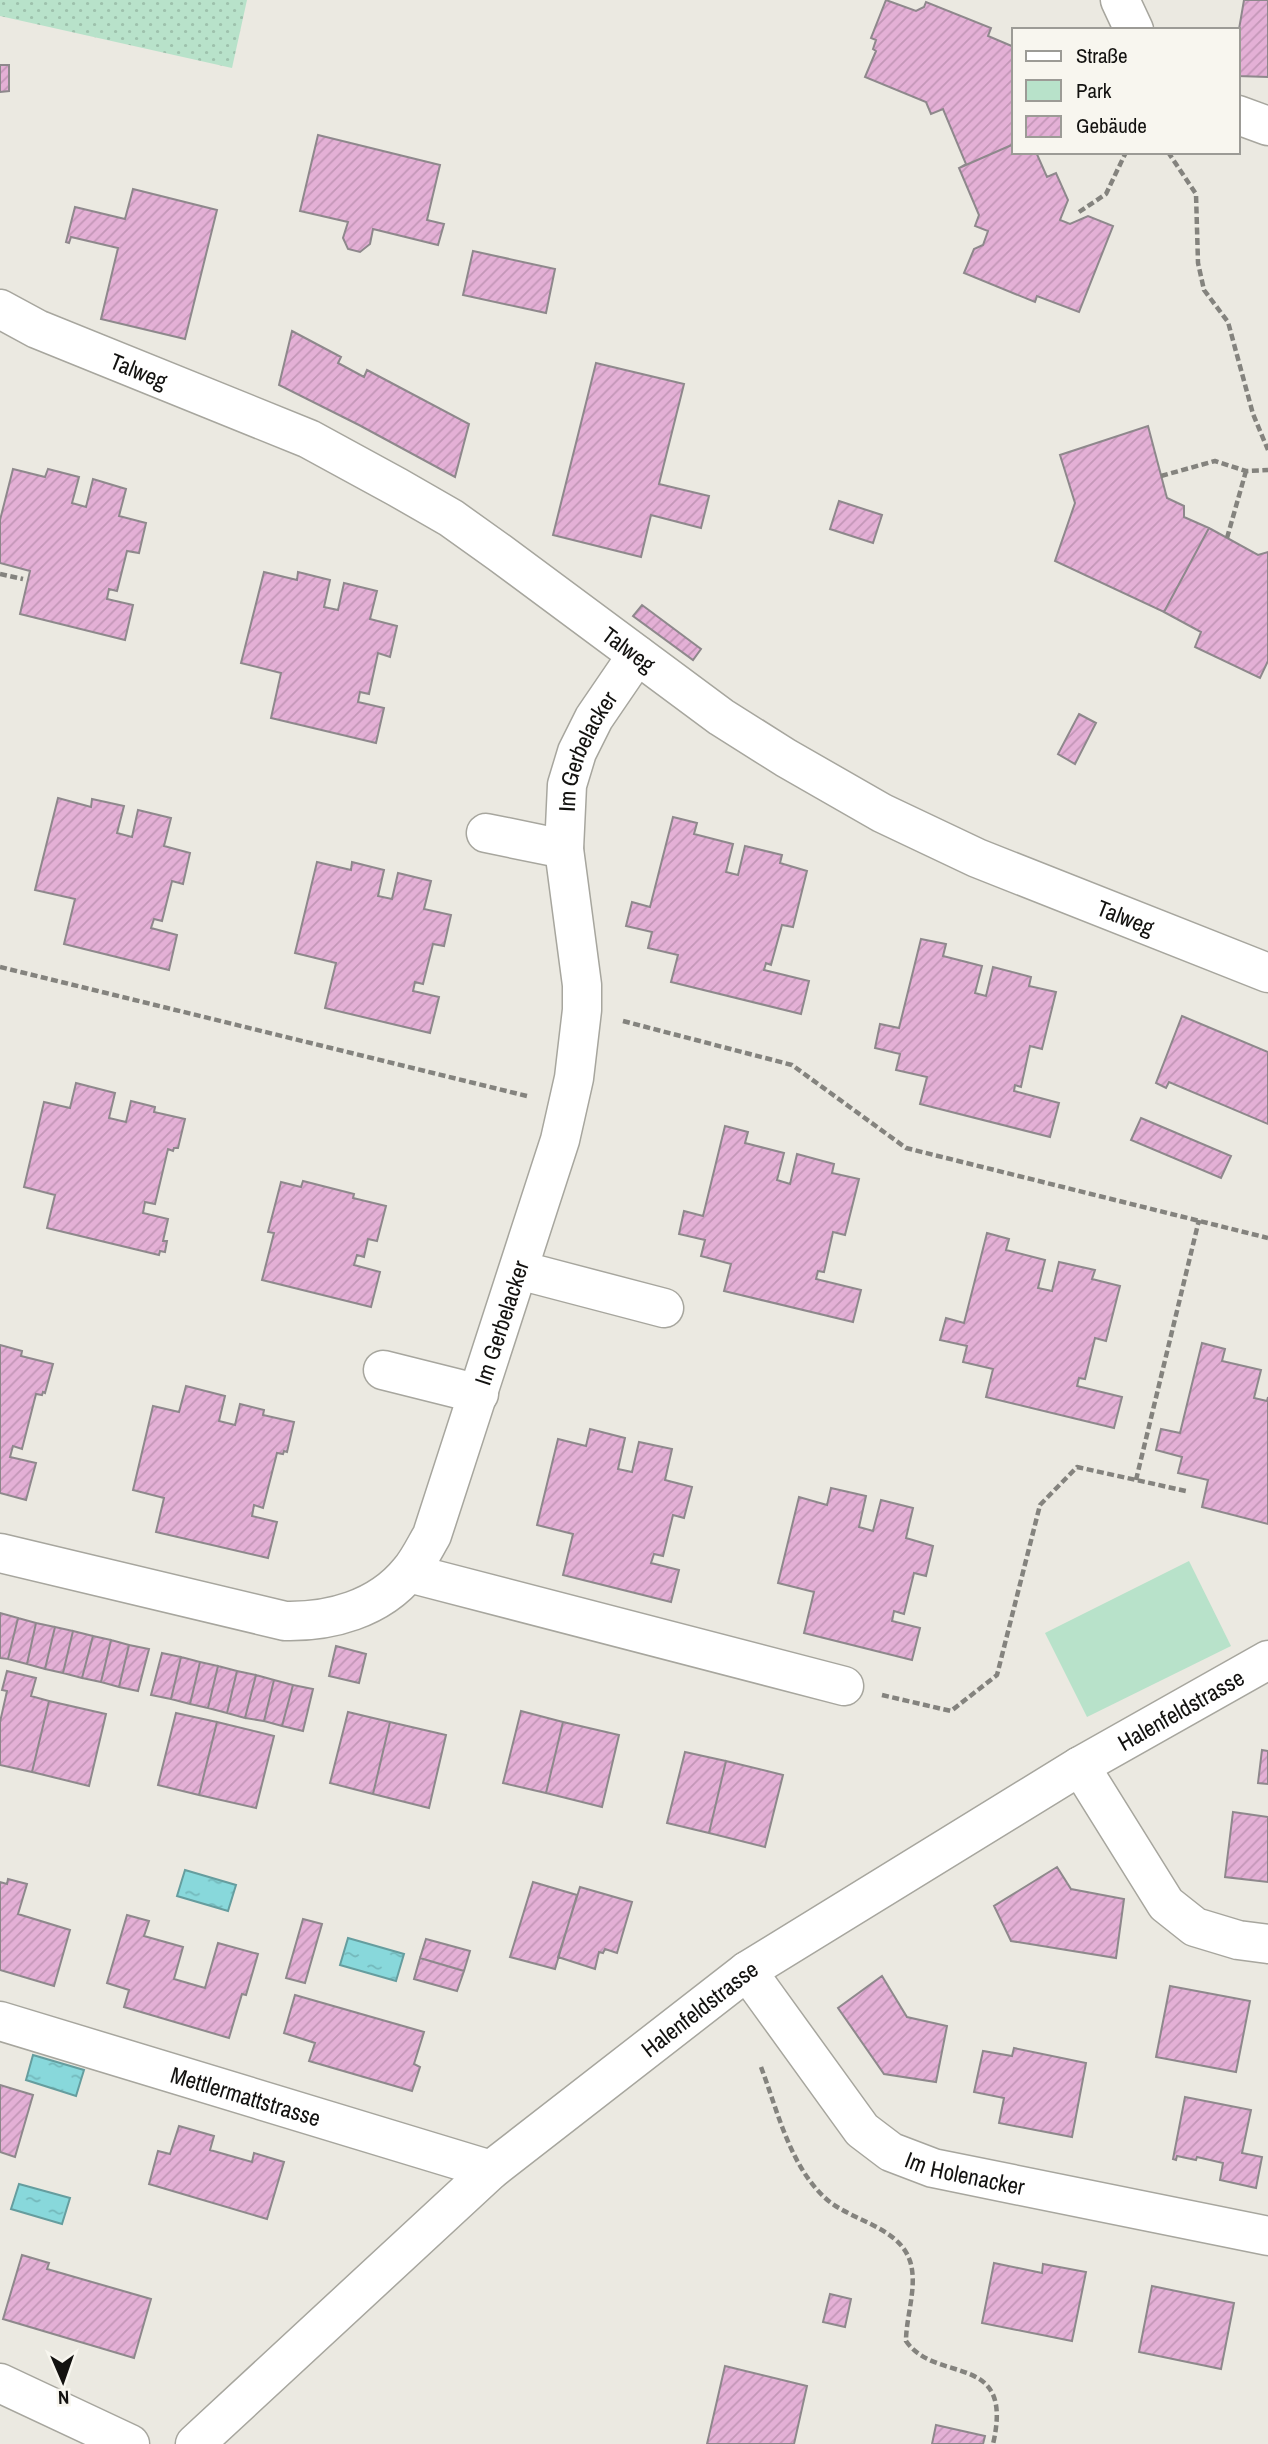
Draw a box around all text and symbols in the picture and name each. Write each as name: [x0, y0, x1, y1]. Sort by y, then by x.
legend: [1012, 28, 1240, 154]
text: Straße: [1076, 41, 1128, 70]
text: Park: [1076, 76, 1112, 105]
text: Gebäude: [1076, 111, 1147, 140]
street label: Talweg: [106, 345, 173, 396]
street label: Talweg: [596, 619, 663, 679]
street label: Im Gerbelacker: [550, 684, 624, 812]
street label: Talweg: [1093, 892, 1159, 942]
street label: Im Gerbelacker: [466, 1256, 536, 1389]
street label: Halenfeldstrasse: [1112, 1661, 1249, 1757]
street label: Halenfeldstrasse: [634, 1953, 763, 2064]
street label: Mettlermattstrasse: [167, 2058, 325, 2133]
street label: Im Holenacker: [901, 2143, 1028, 2202]
north arrow: [28, 2346, 98, 2416]
text: N: [58, 2385, 70, 2411]

